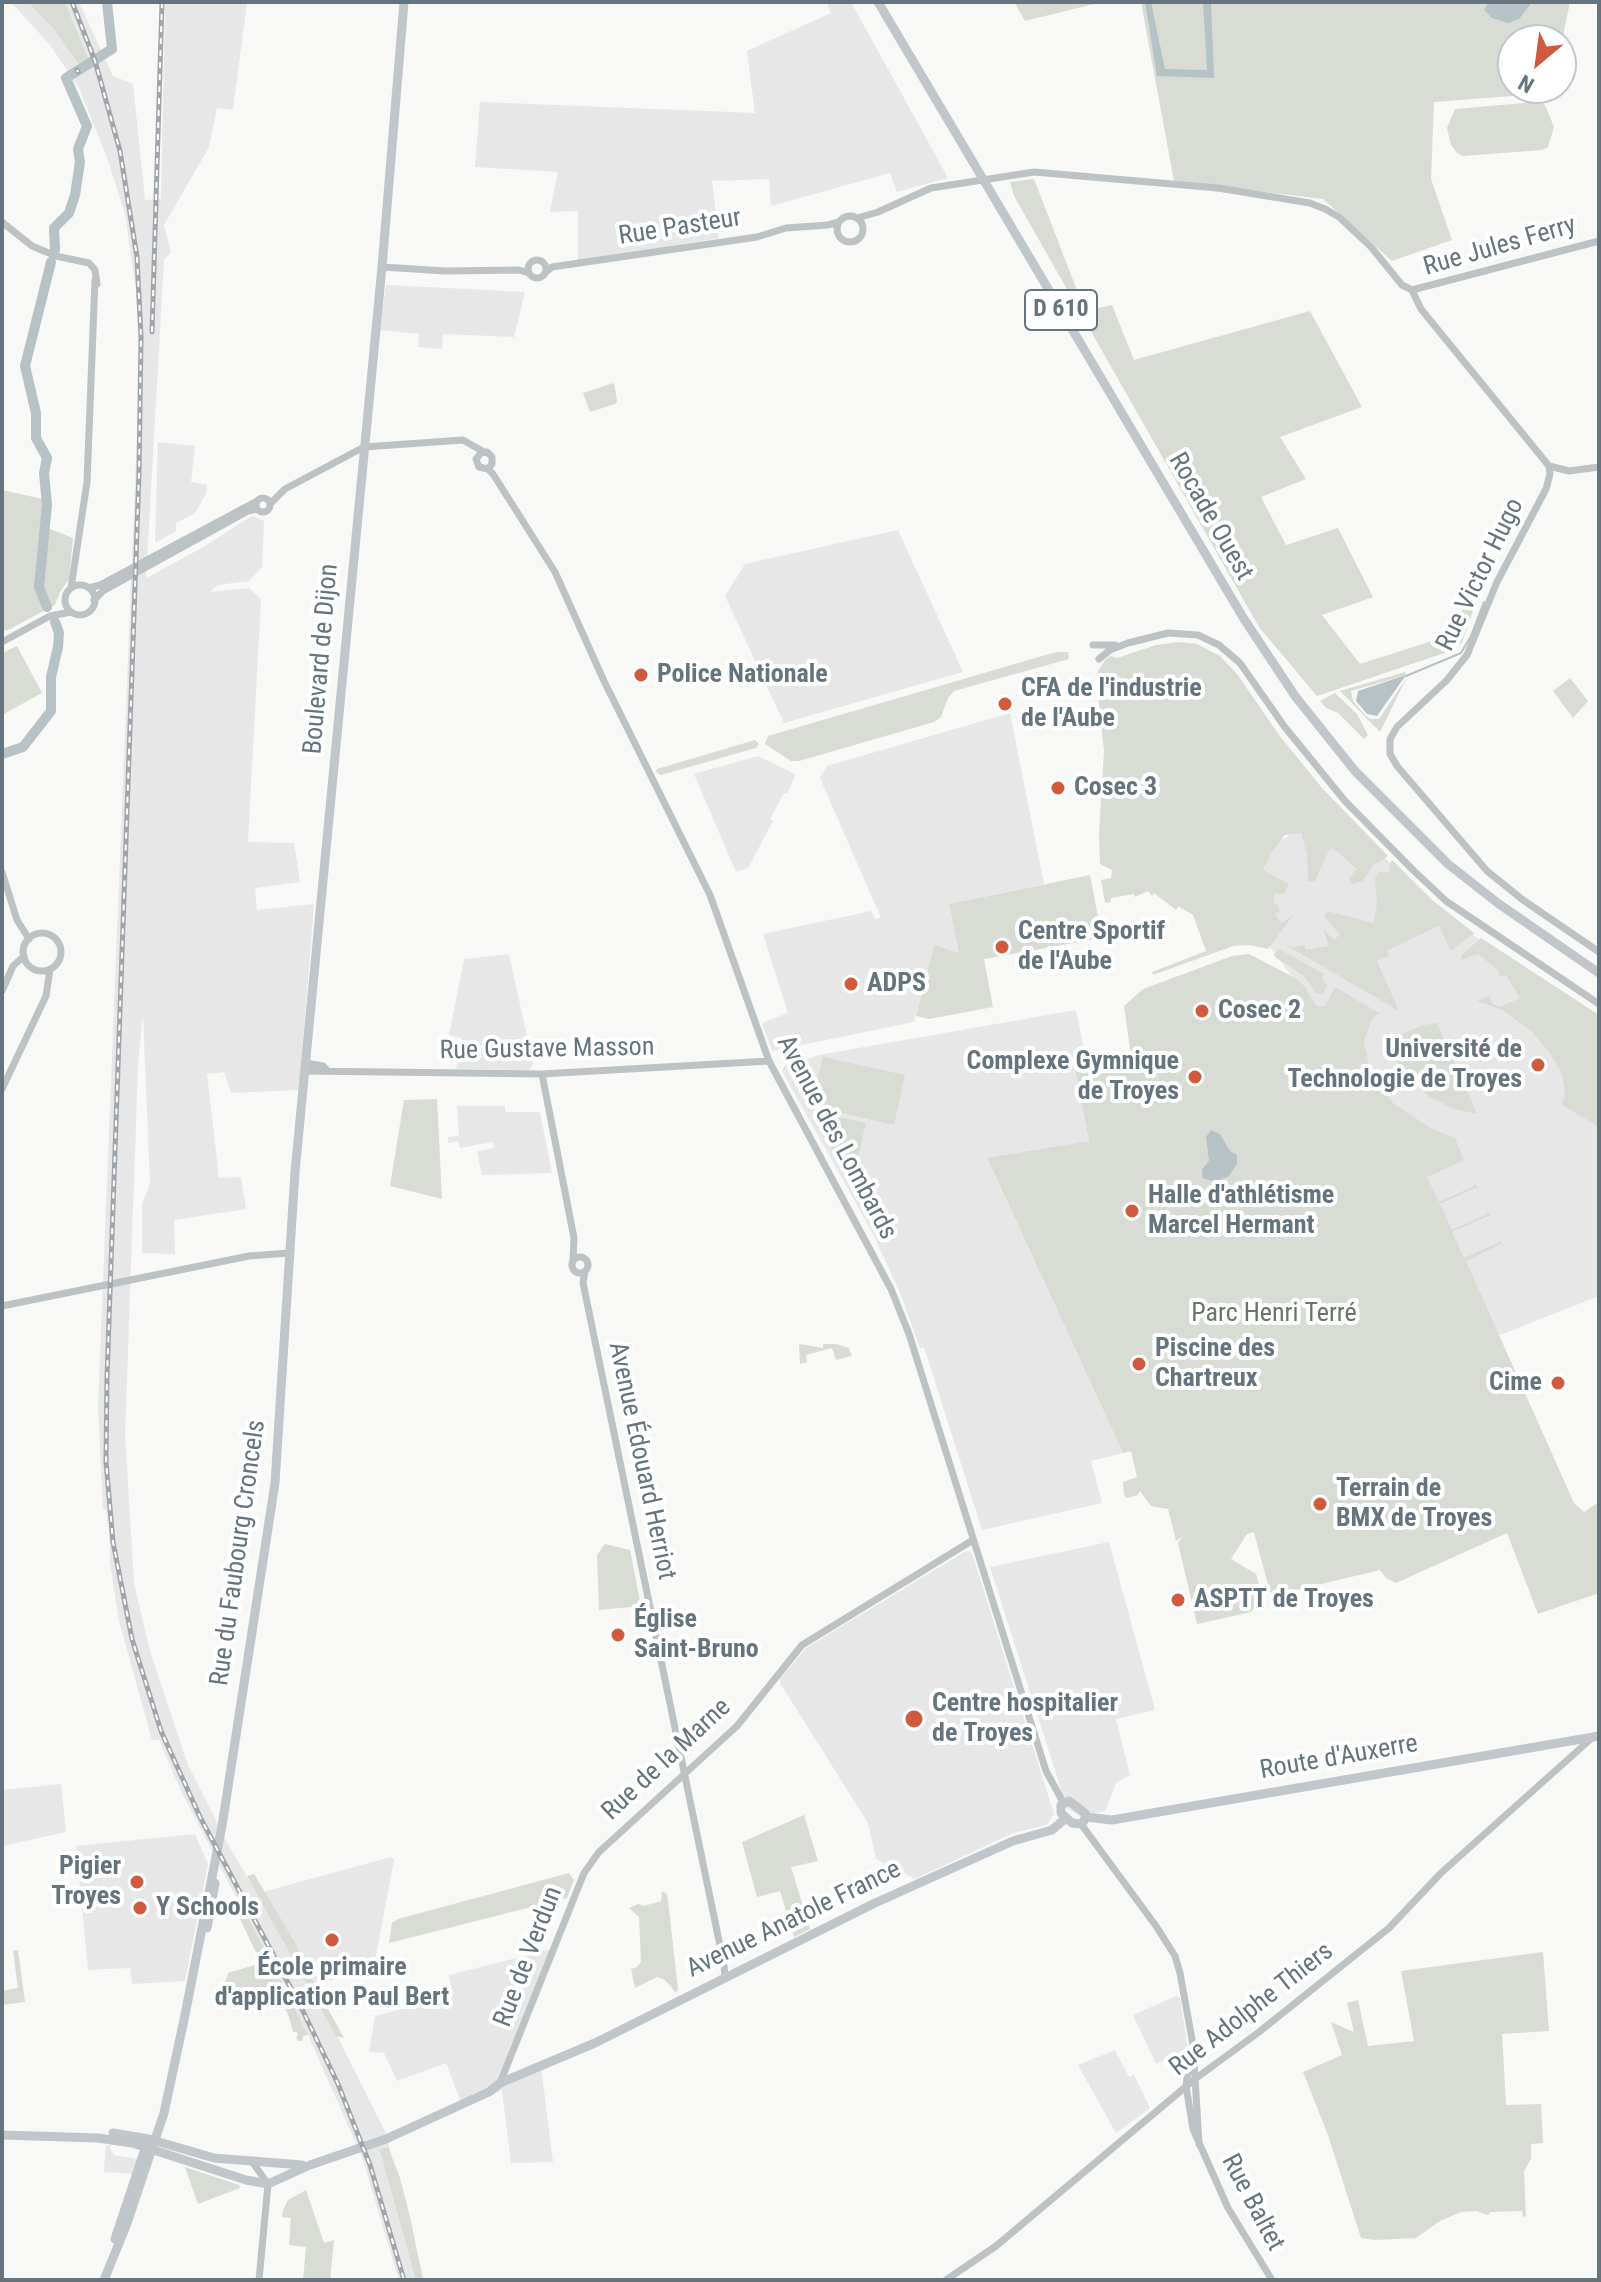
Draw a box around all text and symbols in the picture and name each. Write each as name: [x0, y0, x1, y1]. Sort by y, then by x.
north arrow: [1497, 24, 1577, 104]
text: N: [1514, 69, 1538, 98]
street label: Rue Pasteur: [617, 203, 743, 253]
street label: Rue Jules Ferry: [1420, 210, 1580, 284]
road number: D 610: [1025, 290, 1097, 330]
street label: Rocade Ouest: [1161, 448, 1259, 586]
street label: Rue Victor Hugo: [1431, 494, 1531, 656]
street label: Boulevard de Dijon: [298, 562, 346, 756]
place label: Police Nationale: [657, 659, 828, 691]
marker: Police Nationale: [632, 666, 650, 684]
place label: CFA de l'industrie de l'Aube: [1021, 673, 1202, 734]
marker: CFA de l'industrie de l'Aube: [996, 695, 1014, 713]
place label: Cosec 3: [1074, 772, 1157, 804]
marker: Cosec 3: [1049, 779, 1067, 797]
place label: Centre Sportif de l'Aube: [1018, 916, 1165, 978]
marker: Centre Sportif de l'Aube: [993, 938, 1011, 956]
place label: ADPS: [867, 968, 926, 1000]
marker: ADPS: [842, 975, 860, 993]
place label: Cosec 2: [1218, 995, 1301, 1027]
marker: Cosec 2: [1193, 1002, 1211, 1020]
street label: Avenue des Lombards: [769, 1031, 903, 1245]
street label: Rue Gustave Masson: [439, 1033, 655, 1067]
place label: Université de Technologie de Troyes: [1287, 1034, 1522, 1096]
place label: Complexe Gymnique de Troyes: [967, 1046, 1179, 1108]
marker: Université de Technologie de Troyes: [1529, 1056, 1547, 1074]
marker: Complexe Gymnique de Troyes: [1186, 1068, 1204, 1086]
place label: Halle d'athlétisme Marcel Hermant: [1148, 1180, 1334, 1242]
marker: Halle d'athlétisme Marcel Hermant: [1123, 1202, 1141, 1220]
park label: Parc Henri Terré: [1191, 1298, 1357, 1330]
place label: Piscine des Chartreux: [1155, 1333, 1275, 1394]
street label: Avenue Édouard Herriot: [601, 1339, 681, 1583]
marker: Piscine des Chartreux: [1130, 1355, 1148, 1373]
place label: Cime: [1489, 1367, 1542, 1399]
marker: Cime: [1549, 1374, 1567, 1392]
street label: Rue du Faubourg Croncels: [205, 1418, 273, 1688]
place label: Terrain de BMX de Troyes: [1336, 1473, 1492, 1534]
marker: Terrain de BMX de Troyes: [1311, 1495, 1329, 1513]
place label: ASPTT de Troyes: [1194, 1584, 1374, 1616]
marker: ASPTT de Troyes: [1169, 1591, 1187, 1609]
place label: Église Saint-Bruno: [634, 1604, 759, 1666]
marker: Église Saint-Bruno: [609, 1626, 627, 1644]
place label: Centre hospitalier de Troyes: [932, 1688, 1118, 1750]
street label: Rue de la Marne: [596, 1692, 738, 1828]
marker: Centre hospitalier de Troyes: [903, 1708, 925, 1730]
street label: Route d'Auxerre: [1258, 1729, 1420, 1787]
place label: Pigier Troyes: [51, 1851, 121, 1912]
street label: Avenue Anatole France: [682, 1855, 906, 1985]
marker: Pigier Troyes: [128, 1873, 146, 1891]
street label: Rue de Verdun: [488, 1883, 570, 2031]
place label: Y Schools: [156, 1892, 259, 1924]
marker: Y Schools: [131, 1899, 149, 1917]
marker: École primaire d'application Paul Bert: [323, 1931, 341, 1949]
street label: Rue Adolphe Thiers: [1164, 1936, 1340, 2084]
place label: École primaire d'application Paul Bert: [215, 1952, 449, 2014]
street label: Rue Baltet: [1214, 2149, 1290, 2257]

